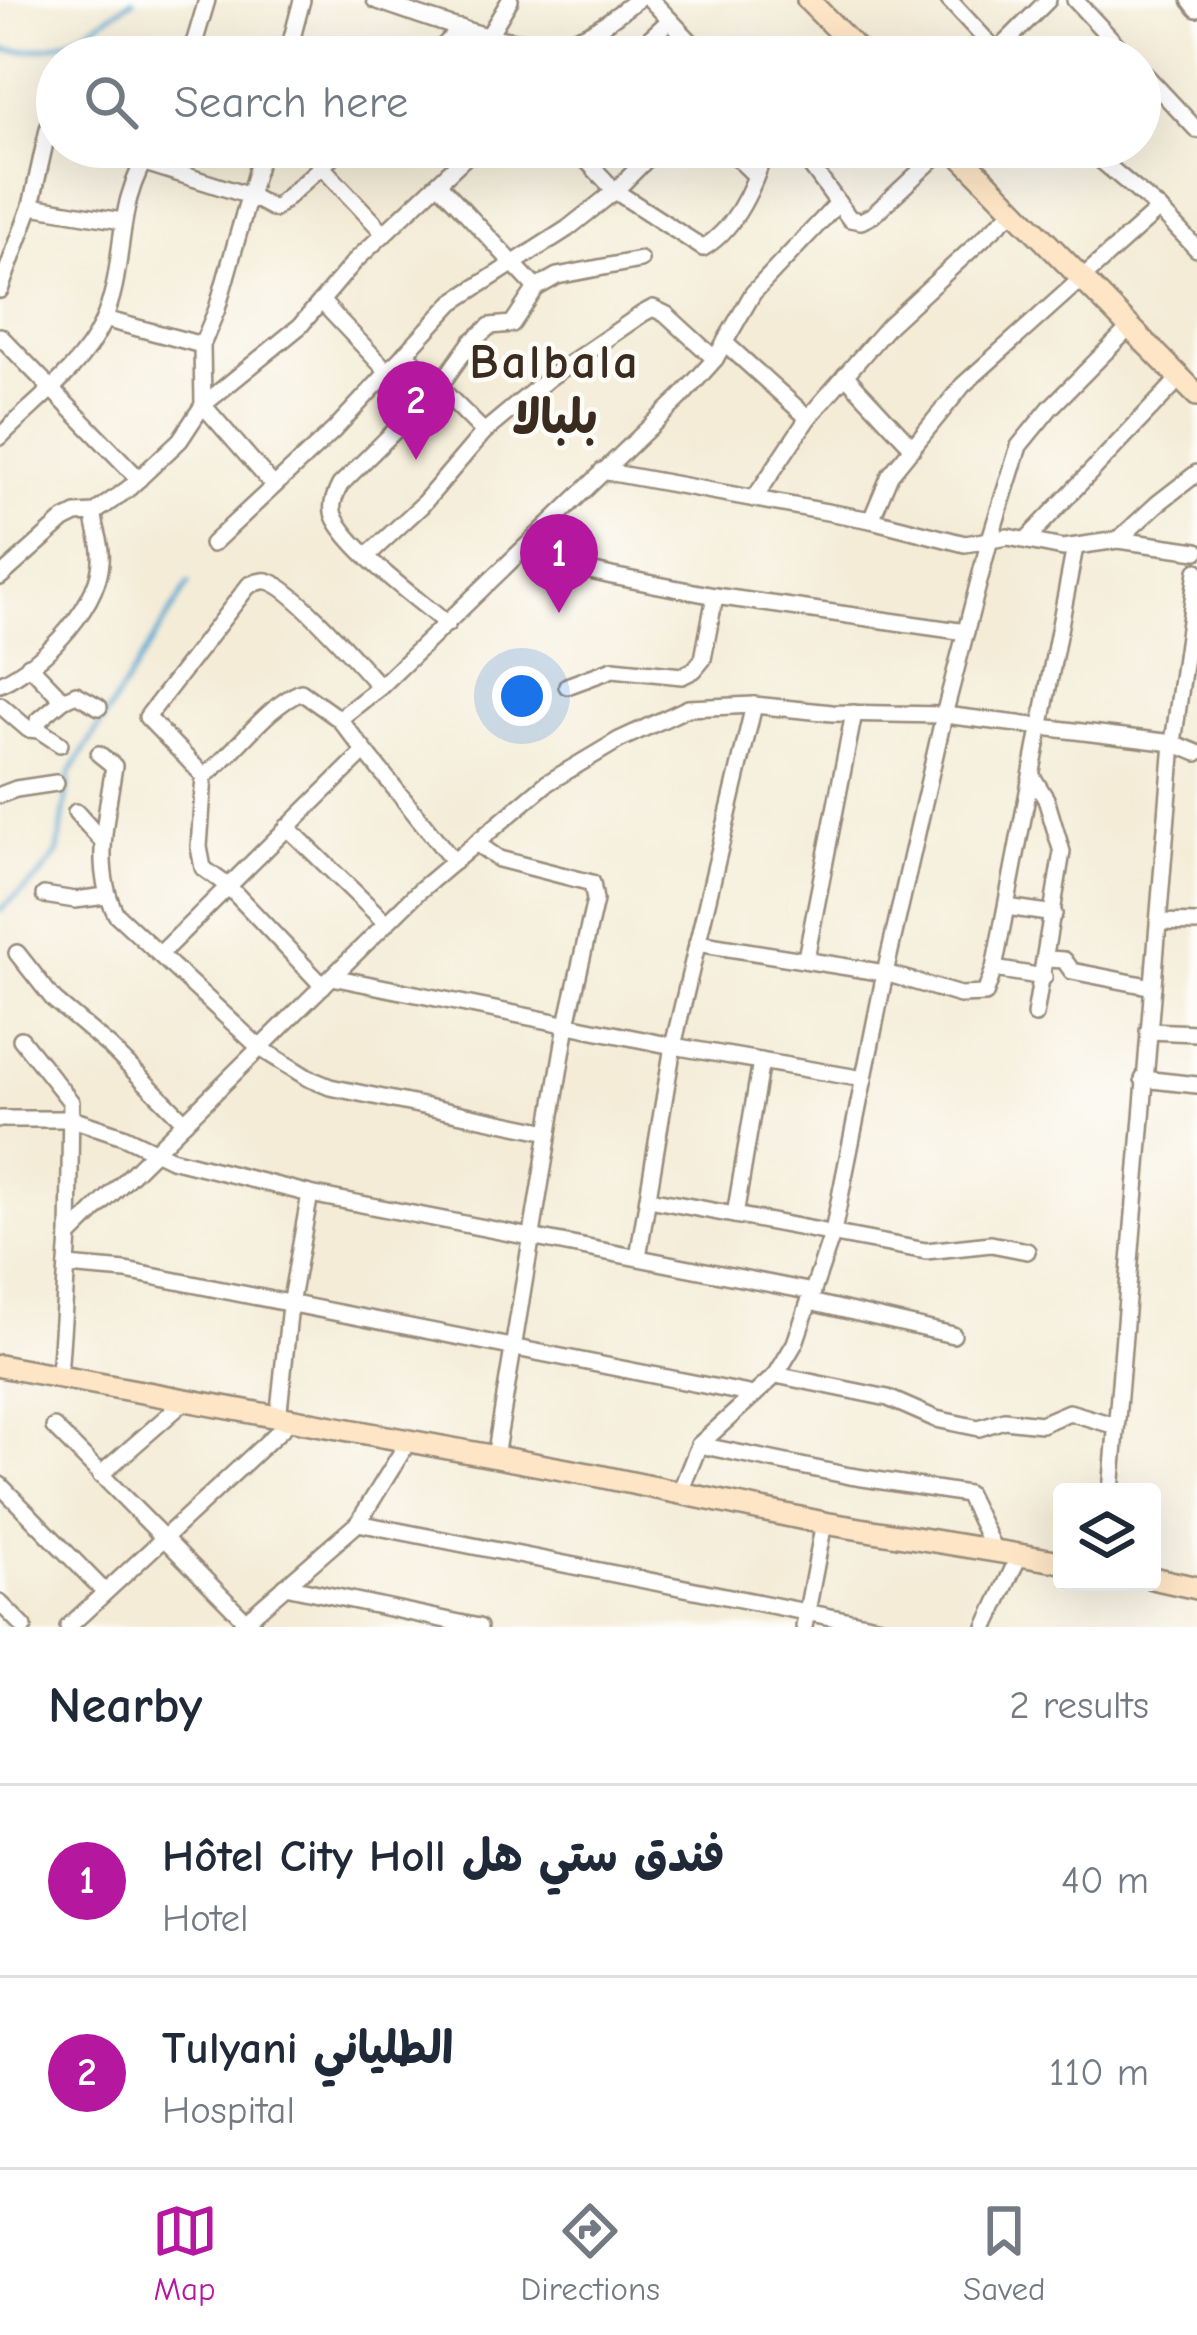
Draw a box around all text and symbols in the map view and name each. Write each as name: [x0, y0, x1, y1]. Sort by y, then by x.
search box: [36, 36, 1161, 168]
icon: search: [78, 69, 144, 135]
text: Search here: [174, 76, 408, 128]
district label: Balbala بلبالا: [469, 335, 641, 446]
pin: 2: [377, 361, 455, 460]
pin: 1: [520, 514, 598, 613]
your location: [492, 666, 552, 726]
map controls: [1053, 1483, 1161, 1591]
button: layers: [1053, 1483, 1161, 1591]
text: Nearby: [48, 1676, 202, 1735]
text: 2 results: [1009, 1683, 1149, 1728]
text: Hôtel City Holl فندق ستي هل: [162, 1830, 725, 1882]
text: 1: [79, 1858, 95, 1903]
text: 40 m: [1061, 1858, 1149, 1903]
text: Hotel: [162, 1896, 249, 1941]
text: Tulyani الطلياني: [162, 2022, 453, 2074]
text: 2: [77, 2050, 97, 2095]
text: 110 m: [1049, 2050, 1149, 2095]
text: Hospital: [162, 2088, 295, 2133]
tab: Map: [152, 2198, 218, 2308]
tab: Directions: [521, 2198, 660, 2308]
tab: Saved: [963, 2198, 1045, 2308]

